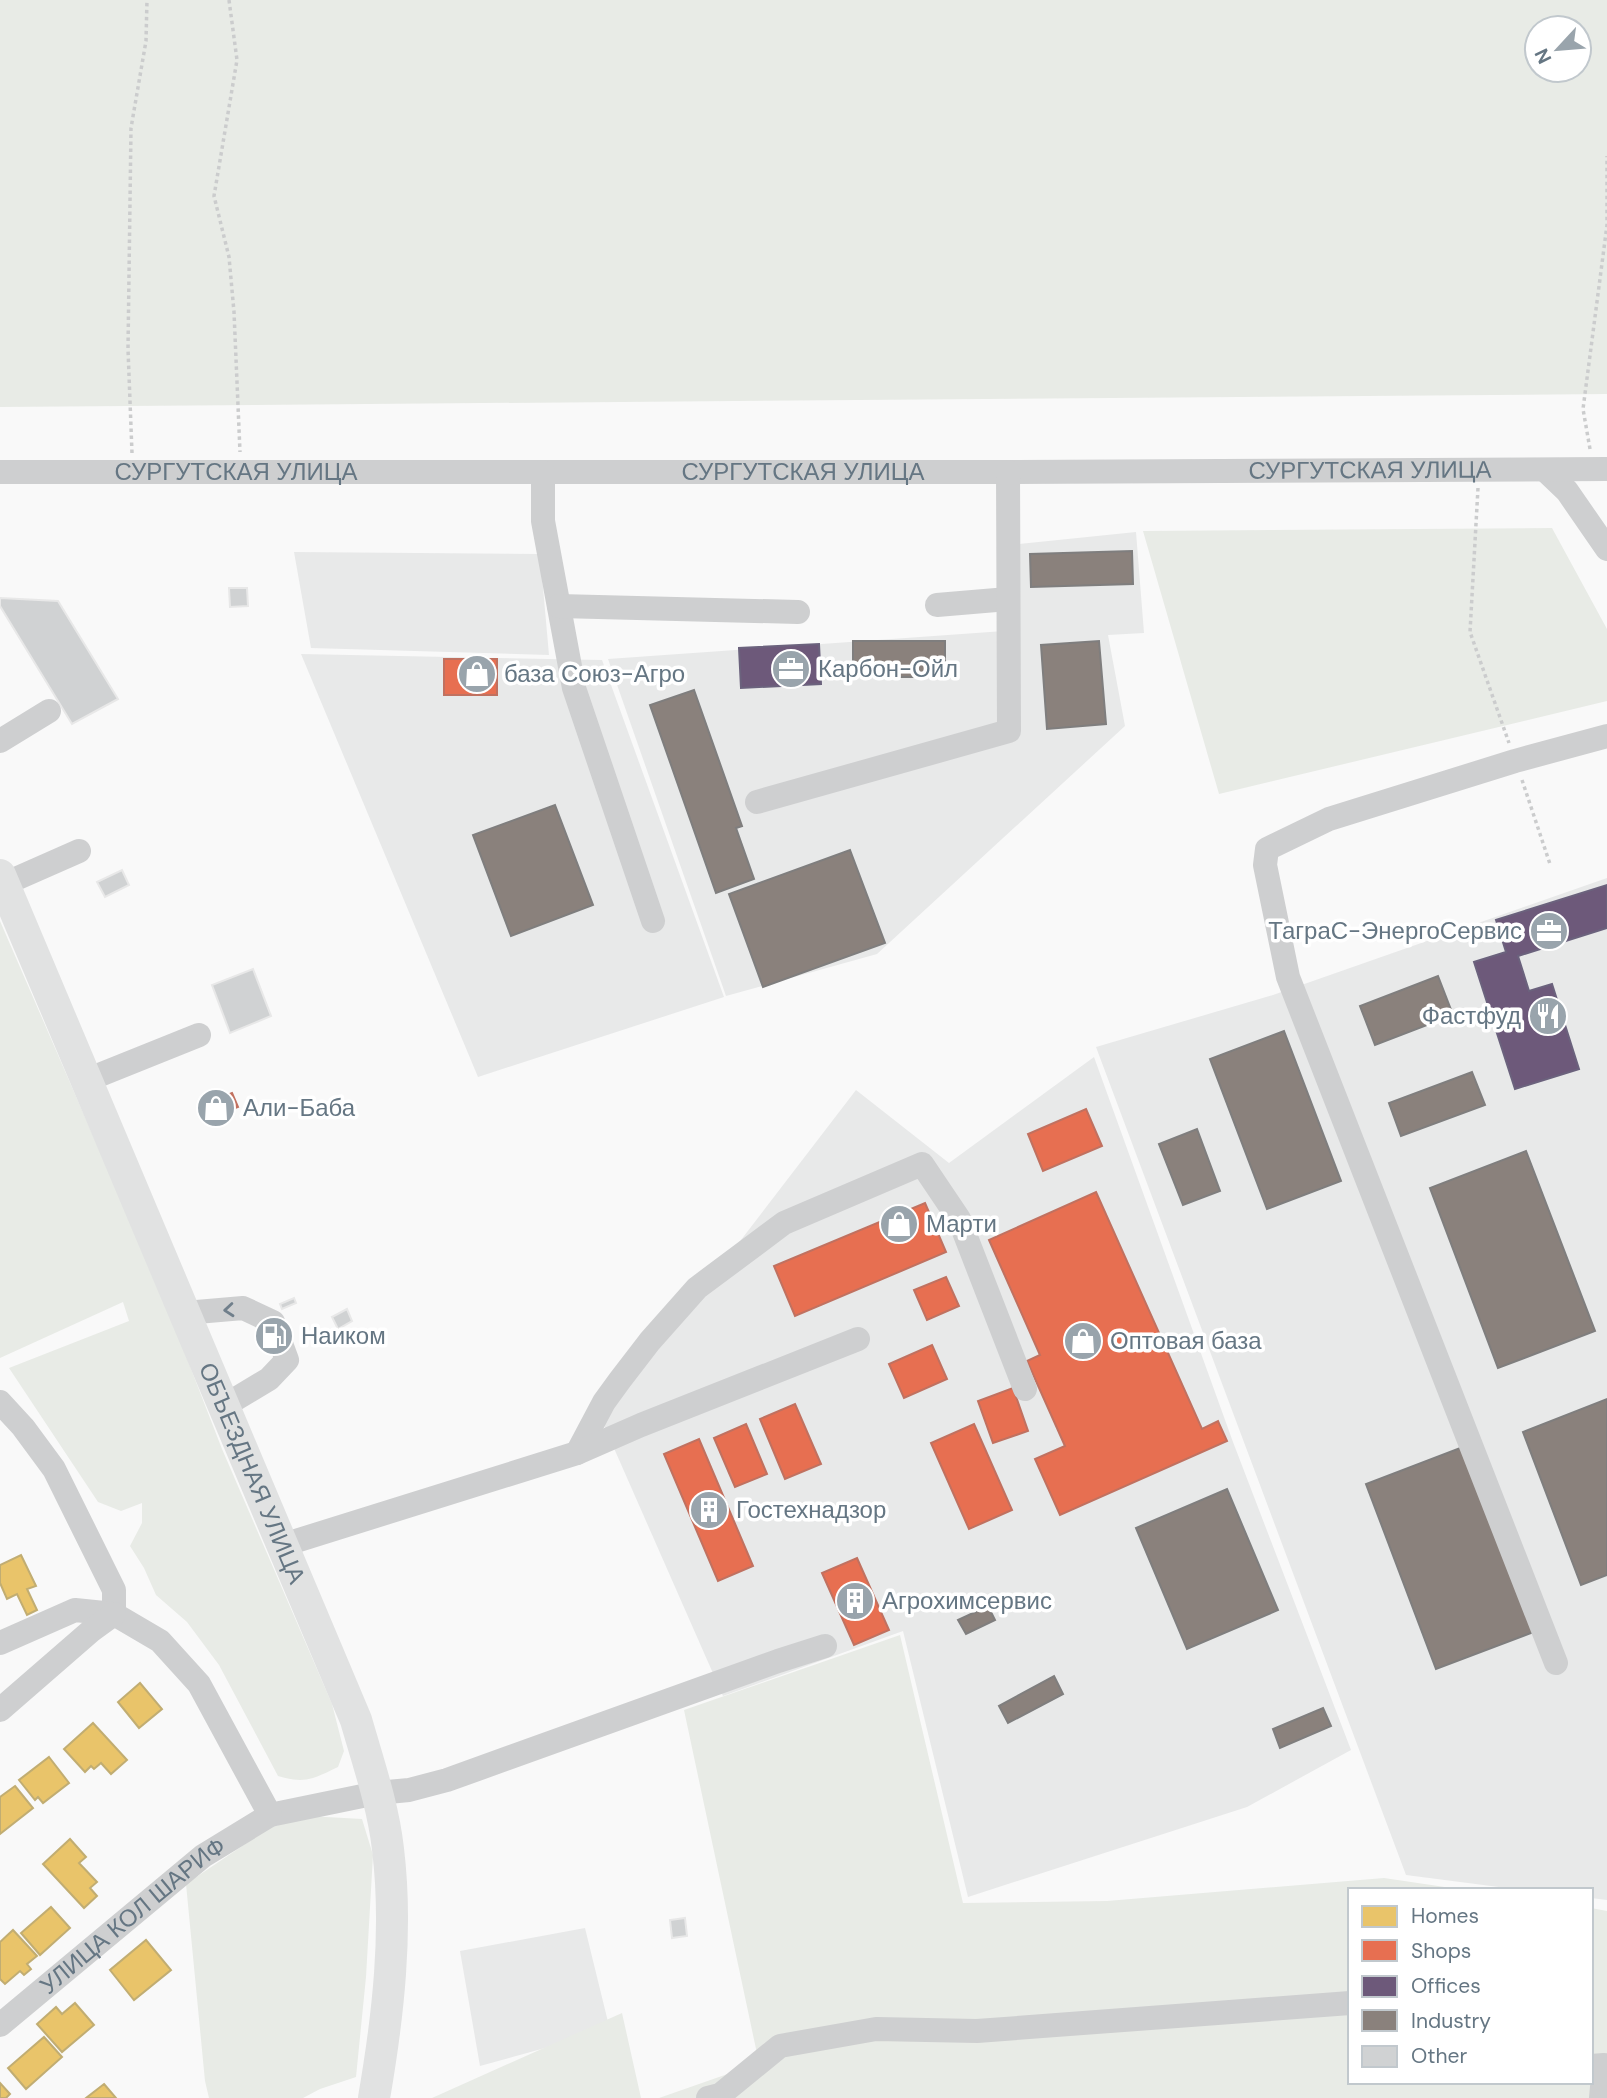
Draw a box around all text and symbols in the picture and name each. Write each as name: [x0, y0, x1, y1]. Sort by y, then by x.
north arrow: [1523, 14, 1593, 84]
text: N: [1529, 45, 1557, 68]
street label: СУРГУТСКАЯ УЛИЦА: [1248, 454, 1492, 486]
street label: СУРГУТСКАЯ УЛИЦА: [114, 456, 358, 487]
street label: СУРГУТСКАЯ УЛИЦА: [681, 456, 925, 487]
office icon: Карбон-Ойл: [770, 648, 812, 690]
shop icon: база Союз-Агро: [456, 653, 498, 695]
place label: Карбон-Ойл: [818, 653, 958, 684]
place label: база Союз-Агро: [504, 658, 685, 689]
office icon: ТаграС-ЭнергоСервис: [1528, 910, 1570, 952]
place label: ТаграС-ЭнергоСервис: [1268, 915, 1522, 946]
restaurant icon: Фастфуд: [1527, 995, 1569, 1037]
place label: Фастфуд: [1422, 1000, 1521, 1031]
shop icon: Али-Баба: [195, 1087, 237, 1129]
place label: Али-Баба: [243, 1092, 356, 1123]
shop icon: Марти: [878, 1203, 920, 1245]
place label: Марти: [926, 1208, 997, 1239]
one-way arrow: [223, 1302, 235, 1317]
fuel station icon: Наиком: [253, 1315, 295, 1357]
place label: Наиком: [301, 1320, 386, 1351]
shop icon: Оптовая база: [1062, 1320, 1104, 1362]
place label: Оптовая база: [1110, 1325, 1262, 1356]
street label: ОБЪЕЗДНАЯ УЛИЦА: [192, 1358, 313, 1588]
building icon: Гостехнадзор: [688, 1489, 730, 1531]
place label: Гостехнадзор: [736, 1494, 886, 1525]
building icon: Агрохимсервис: [834, 1580, 876, 1622]
place label: Агрохимсервис: [882, 1585, 1052, 1616]
street label: УЛИЦА КОЛ ШАРИФ: [33, 1830, 231, 2001]
legend: [1348, 1888, 1593, 2084]
text: Homes: [1411, 1902, 1479, 1930]
text: Shops: [1411, 1937, 1471, 1965]
text: Offices: [1411, 1972, 1481, 2000]
text: Industry: [1411, 2007, 1491, 2035]
text: Other: [1411, 2042, 1467, 2070]

